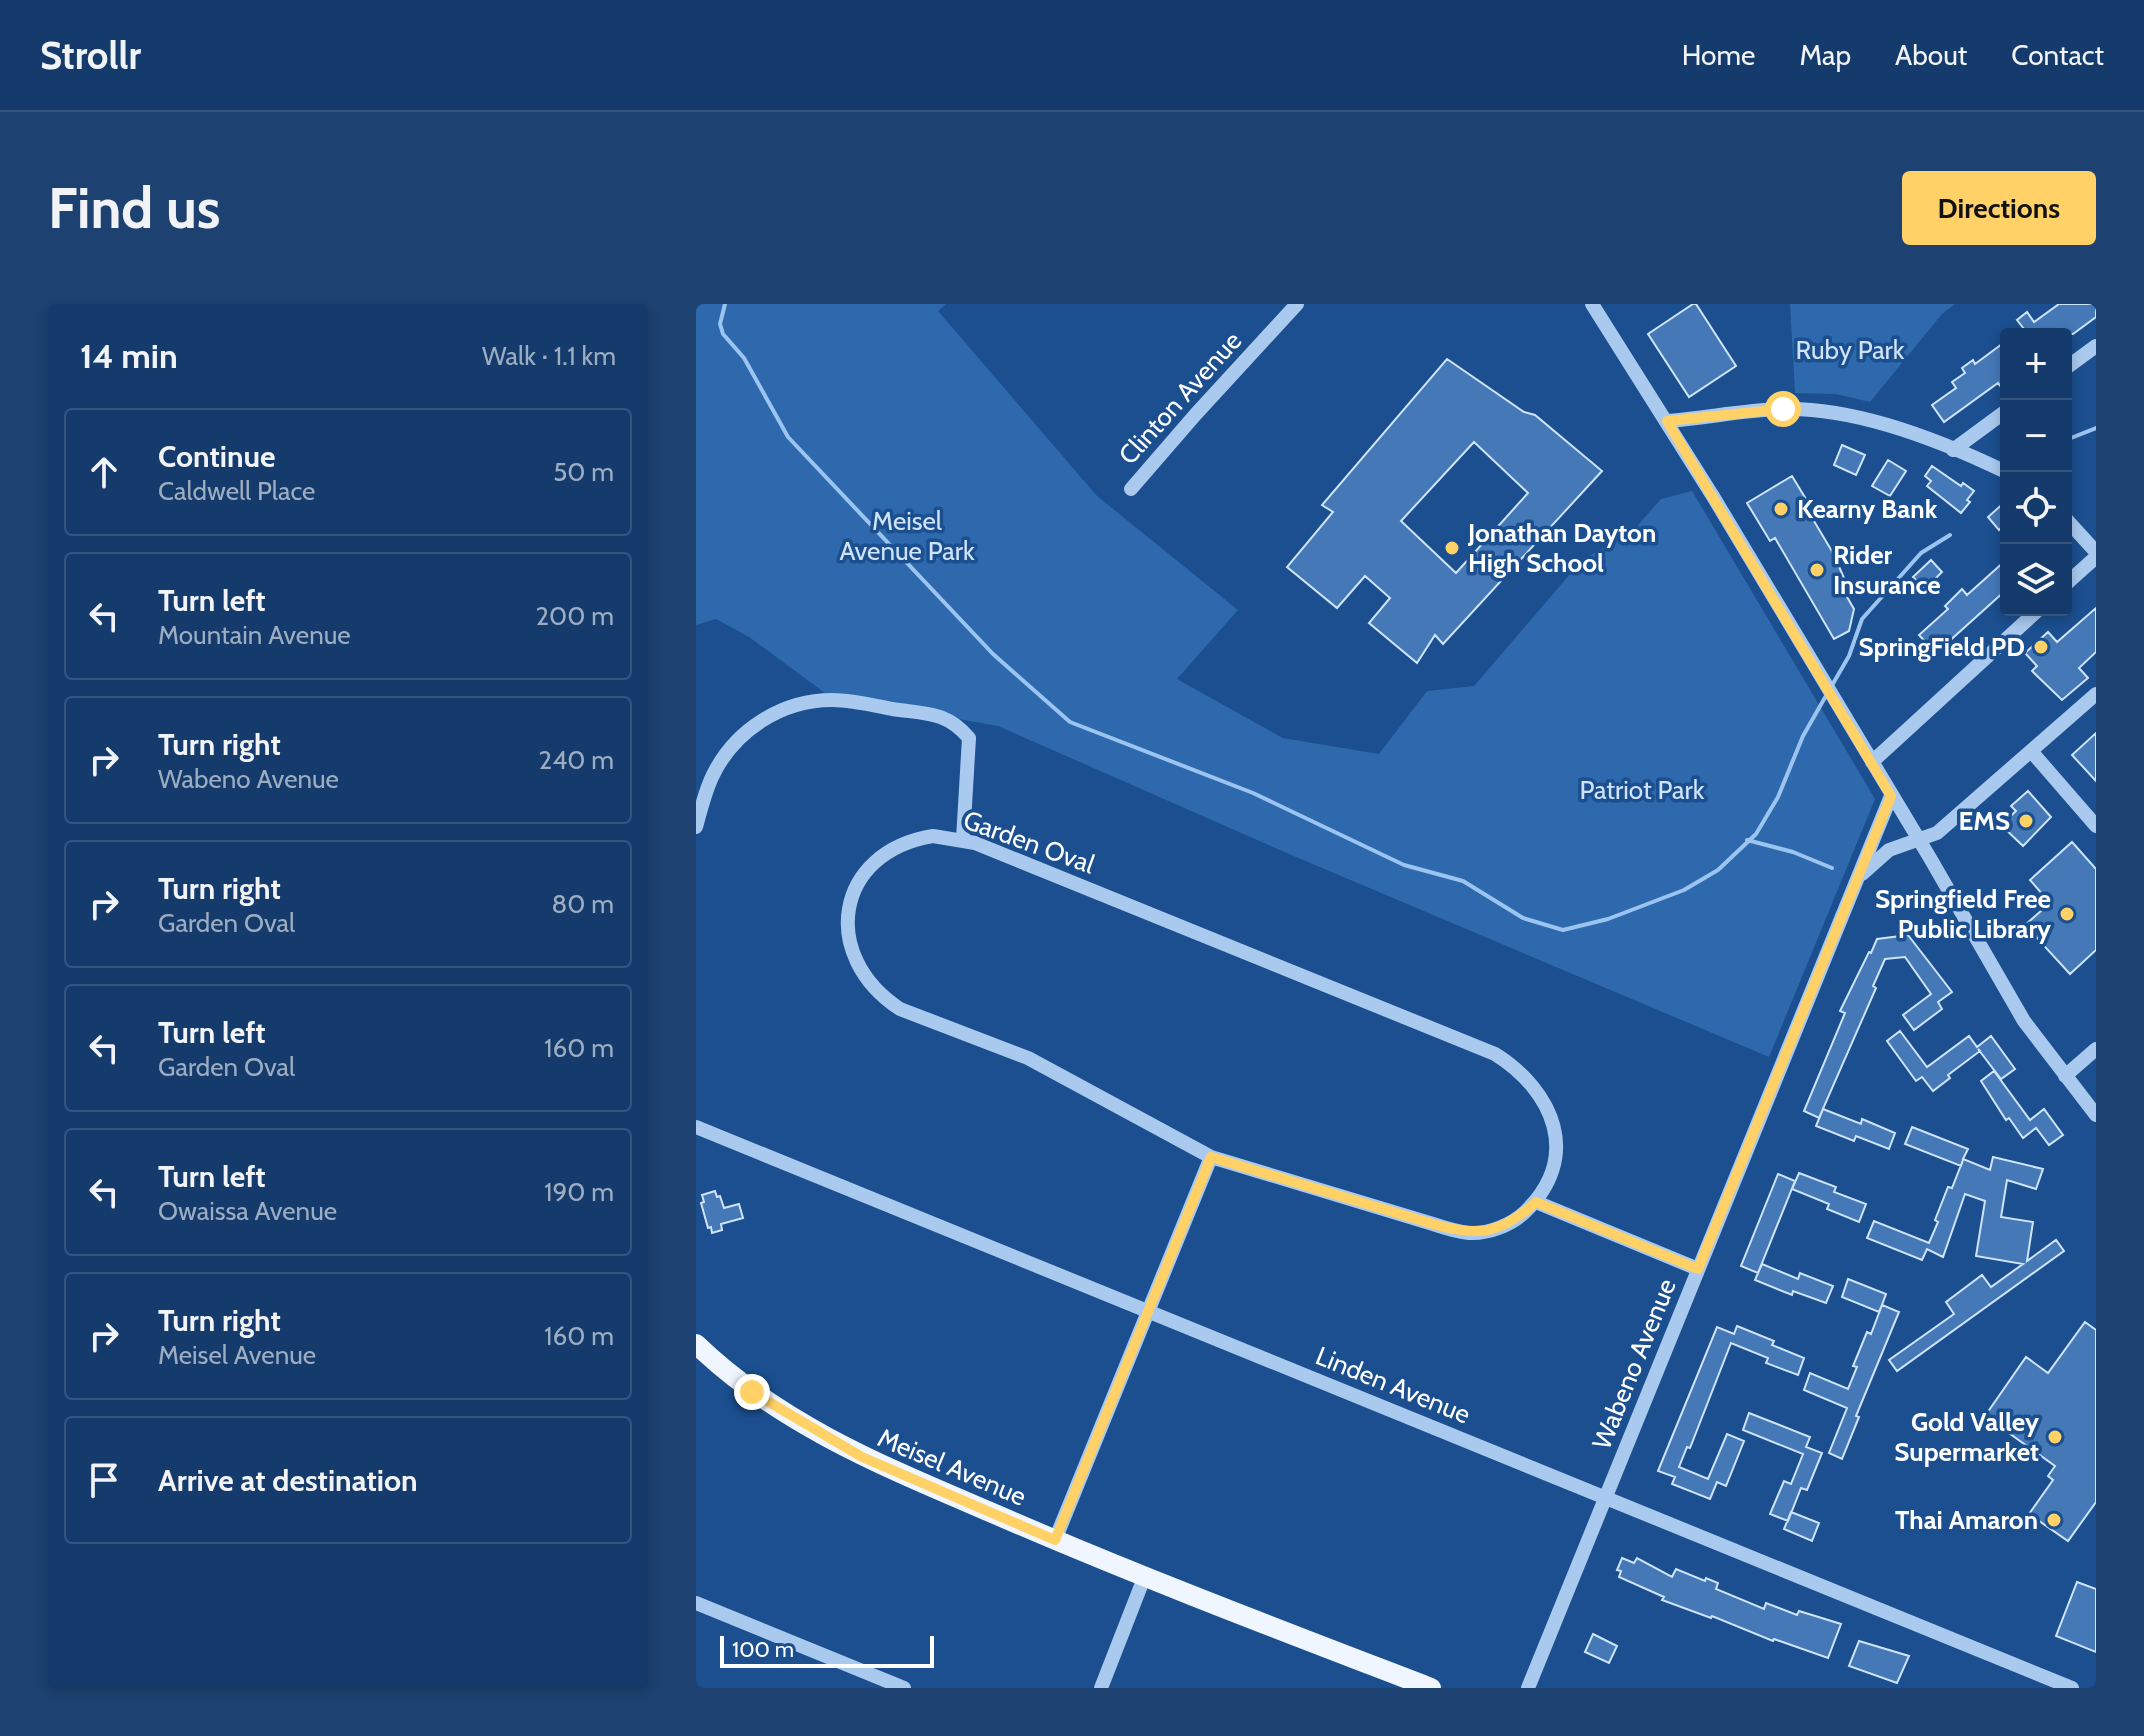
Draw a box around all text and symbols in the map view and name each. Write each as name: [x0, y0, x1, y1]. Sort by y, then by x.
text: Strollr: [40, 32, 141, 79]
text: Home: [1682, 38, 1755, 72]
text: Map: [1799, 38, 1851, 72]
text: About: [1895, 38, 1967, 72]
text: Contact: [2011, 38, 2104, 72]
button: Directions: [1902, 171, 2096, 245]
text: Find us: [48, 174, 221, 242]
street label: Clinton Avenue: [1112, 325, 1248, 471]
map controls: [2000, 328, 2072, 616]
button: +: [2000, 328, 2072, 400]
park label: Ruby Park: [1796, 334, 1905, 366]
text: 14 min: [80, 335, 178, 377]
text: Walk · 1.1 km: [482, 340, 616, 372]
route start: [1765, 391, 1801, 427]
button: −: [2000, 400, 2072, 472]
text: Continue: [158, 438, 275, 475]
icon: ahead: [82, 450, 126, 494]
text: 50 m: [553, 456, 614, 488]
button: locate: [2000, 472, 2072, 544]
text: Caldwell Place: [158, 475, 315, 507]
place label: Kearny Bank: [1797, 493, 1938, 525]
marker: Kearny Bank: [1772, 500, 1790, 518]
park label: Meisel Avenue Park: [839, 505, 975, 567]
place label: Jonathan Dayton High School: [1467, 517, 1656, 579]
marker: Jonathan Dayton High School: [1443, 539, 1461, 557]
place label: Rider Insurance: [1833, 539, 1941, 601]
button: layers: [2000, 544, 2072, 616]
marker: Rider Insurance: [1808, 561, 1826, 579]
text: Turn left: [158, 582, 266, 619]
icon: left: [82, 594, 126, 638]
text: 200 m: [535, 600, 614, 632]
text: Mountain Avenue: [158, 619, 351, 651]
place label: SpringField PD: [1859, 631, 2025, 663]
marker: SpringField PD: [2032, 638, 2050, 656]
text: Turn right: [158, 726, 281, 763]
icon: right: [82, 738, 126, 782]
text: 240 m: [539, 744, 614, 776]
text: Wabeno Avenue: [158, 763, 339, 795]
park label: Patriot Park: [1580, 774, 1705, 806]
street label: Garden Oval: [959, 803, 1099, 881]
place label: EMS: [1958, 805, 2010, 837]
marker: EMS: [2017, 812, 2035, 830]
text: Turn right: [158, 870, 281, 907]
icon: right: [82, 882, 126, 926]
place label: Springfield Free Public Library: [1875, 883, 2051, 945]
text: 80 m: [551, 888, 614, 920]
marker: Springfield Free Public Library: [2058, 905, 2076, 923]
text: Garden Oval: [158, 907, 295, 939]
text: Turn left: [158, 1014, 266, 1051]
icon: left: [82, 1026, 126, 1070]
text: 160 m: [544, 1032, 614, 1064]
text: Garden Oval: [158, 1051, 295, 1083]
text: Turn left: [158, 1158, 266, 1195]
icon: left: [82, 1170, 126, 1214]
text: 190 m: [544, 1176, 614, 1208]
text: Owaissa Avenue: [158, 1195, 337, 1227]
street label: Wabeno Avenue: [1585, 1274, 1683, 1454]
text: Turn right: [158, 1302, 281, 1339]
icon: right: [82, 1314, 126, 1358]
text: 160 m: [544, 1320, 614, 1352]
text: Meisel Avenue: [158, 1339, 316, 1371]
street label: Linden Avenue: [1311, 1340, 1475, 1430]
route end: [734, 1374, 770, 1410]
place label: Gold Valley Supermarket: [1894, 1406, 2039, 1468]
street label: Meisel Avenue: [873, 1421, 1031, 1513]
marker: Gold Valley Supermarket: [2046, 1428, 2064, 1446]
icon: arrive: [82, 1458, 126, 1502]
text: Arrive at destination: [158, 1462, 418, 1499]
place label: Thai Amaron: [1895, 1504, 2038, 1536]
marker: Thai Amaron: [2045, 1511, 2063, 1529]
scale bar: [720, 1632, 934, 1668]
text: 100 m: [732, 1636, 794, 1663]

